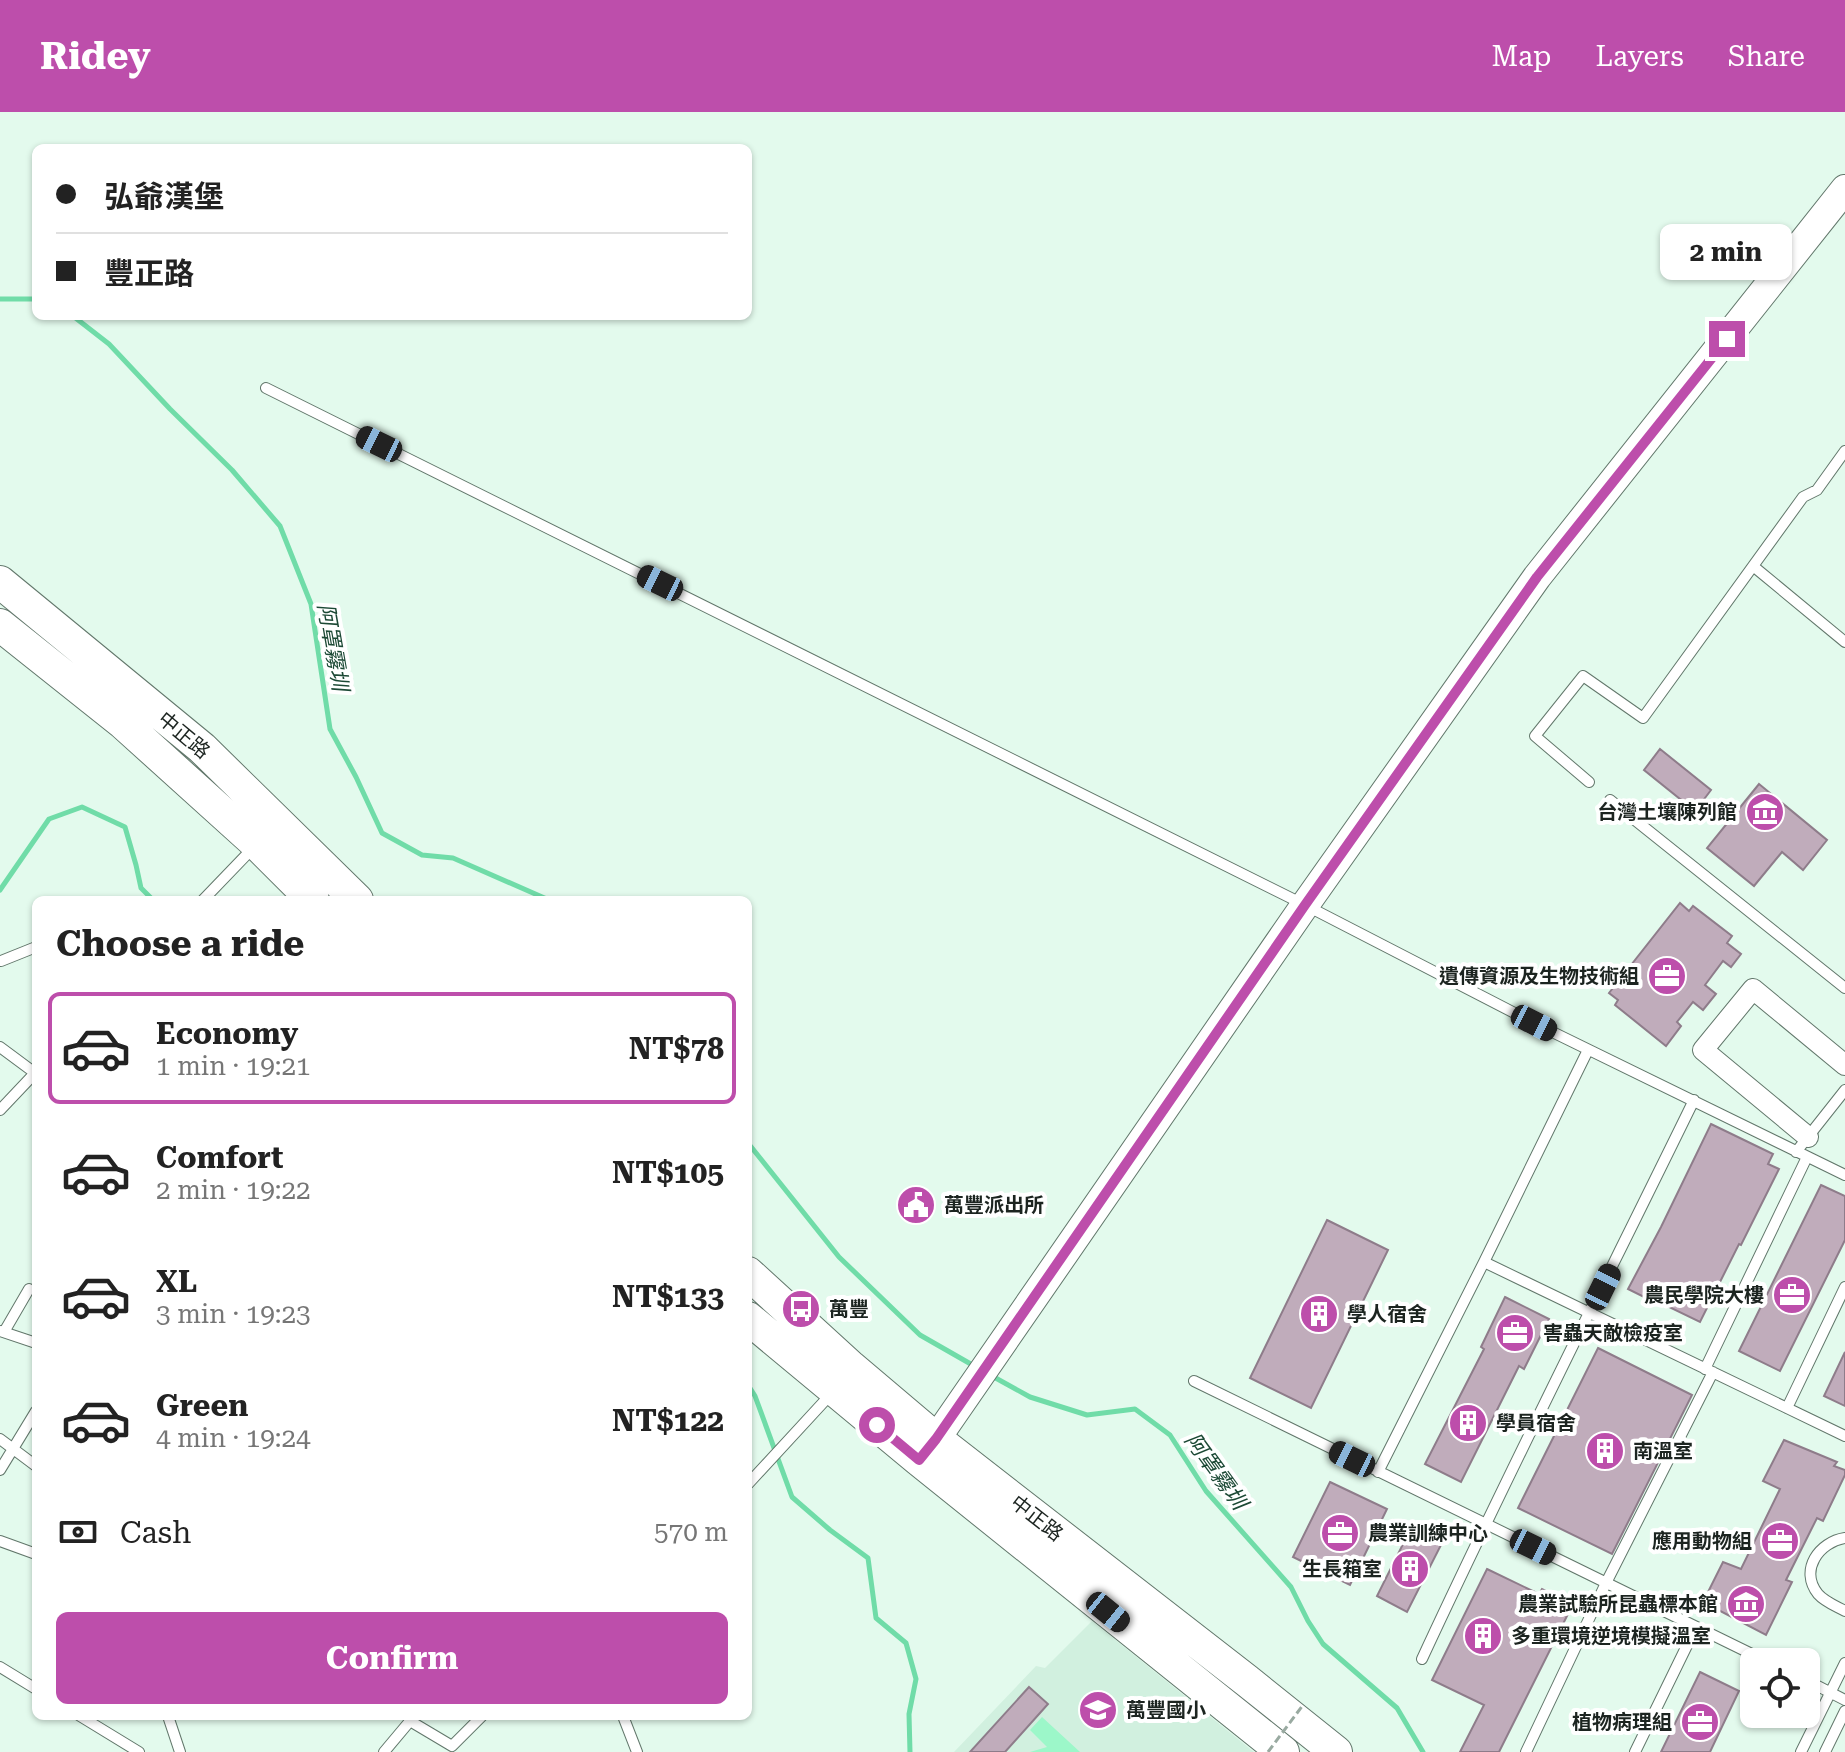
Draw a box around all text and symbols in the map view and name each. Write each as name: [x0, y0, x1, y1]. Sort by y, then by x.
text: Ridey: [40, 34, 151, 78]
text: Map: [1492, 40, 1551, 73]
text: Layers: [1595, 40, 1684, 73]
text: Share: [1728, 40, 1805, 73]
text: 弘爺漢堡: [104, 179, 224, 214]
callout: 2 min: [1661, 223, 1793, 279]
text: 2 min: [1690, 237, 1762, 267]
text: 豐正路: [104, 256, 194, 291]
route end: [1709, 321, 1745, 357]
car: [352, 423, 406, 465]
car: [633, 562, 687, 604]
water label: 阿罩霧圳: [313, 601, 353, 695]
street label: 中正路: [153, 707, 215, 763]
museum icon: 台灣土壤陳列館: [1744, 791, 1786, 833]
place label: 台灣土壤陳列館: [1597, 800, 1737, 824]
text: Choose a ride: [56, 923, 304, 965]
office icon: 遺傳資源及生物技術組: [1646, 955, 1688, 997]
place label: 遺傳資源及生物技術組: [1439, 964, 1639, 988]
car: [1507, 1001, 1561, 1045]
icon: car: [60, 1012, 132, 1084]
text: Economy: [156, 1016, 298, 1051]
text: NT$78: [629, 1031, 724, 1066]
text: 1 min · 19:21: [156, 1051, 311, 1081]
icon: car: [60, 1136, 132, 1208]
text: Comfort: [156, 1140, 283, 1175]
text: NT$105: [612, 1155, 724, 1190]
text: 2 min · 19:22: [156, 1175, 311, 1205]
public building icon: 萬豐派出所: [895, 1184, 937, 1226]
place label: 萬豐派出所: [944, 1193, 1044, 1217]
icon: car: [60, 1260, 132, 1332]
car: [1582, 1260, 1624, 1314]
text: XL: [156, 1264, 197, 1299]
office icon: 農民學院大樓: [1771, 1274, 1813, 1316]
text: NT$133: [612, 1279, 724, 1314]
place label: 農民學院大樓: [1644, 1283, 1764, 1307]
bus stop icon: 萬豐: [780, 1288, 822, 1330]
building icon: 學人宿舍: [1298, 1293, 1340, 1335]
place label: 萬豐: [829, 1297, 869, 1321]
text: 3 min · 19:23: [156, 1299, 311, 1329]
place label: 學人宿舍: [1347, 1302, 1427, 1326]
office icon: 害蟲天敵檢疫室: [1494, 1312, 1536, 1354]
place label: 害蟲天敵檢疫室: [1543, 1321, 1683, 1345]
icon: car: [60, 1384, 132, 1456]
text: Green: [156, 1388, 248, 1423]
building icon: 學員宿舍: [1447, 1402, 1489, 1444]
text: NT$122: [612, 1403, 724, 1438]
route start: [859, 1407, 895, 1443]
place label: 學員宿舍: [1496, 1411, 1576, 1435]
text: 4 min · 19:24: [156, 1423, 311, 1453]
water label: 阿罩霧圳: [1180, 1428, 1254, 1516]
building icon: 南溫室: [1584, 1430, 1626, 1472]
car: [1325, 1438, 1379, 1480]
place label: 南溫室: [1633, 1439, 1693, 1463]
street label: 中正路: [1006, 1490, 1068, 1546]
icon: cash: [56, 1510, 100, 1554]
office icon: 農業訓練中心: [1319, 1512, 1361, 1554]
text: Cash: [120, 1515, 191, 1550]
text: 570 m: [654, 1517, 728, 1547]
office icon: 應用動物組: [1759, 1520, 1801, 1562]
place label: 農業訓練中心: [1368, 1521, 1488, 1545]
car: [1506, 1526, 1560, 1568]
place label: 應用動物組: [1652, 1529, 1752, 1553]
building icon: 生長箱室: [1389, 1548, 1431, 1590]
place label: 生長箱室: [1302, 1557, 1382, 1581]
museum icon: 農業試驗所昆蟲標本館: [1725, 1583, 1767, 1625]
car: [1082, 1588, 1134, 1636]
place label: 農業試驗所昆蟲標本館: [1518, 1592, 1718, 1616]
button: Confirm: [56, 1612, 728, 1704]
building icon: 多重環境逆境模擬溫室: [1462, 1615, 1504, 1657]
place label: 多重環境逆境模擬溫室: [1511, 1624, 1711, 1648]
map controls: [1740, 1648, 1820, 1728]
button: locate: [1740, 1648, 1820, 1728]
school or university icon: 萬豐國小: [1077, 1689, 1119, 1731]
place label: 萬豐國小: [1126, 1698, 1206, 1722]
office icon: 植物病理組: [1679, 1701, 1721, 1743]
place label: 植物病理組: [1572, 1710, 1672, 1734]

